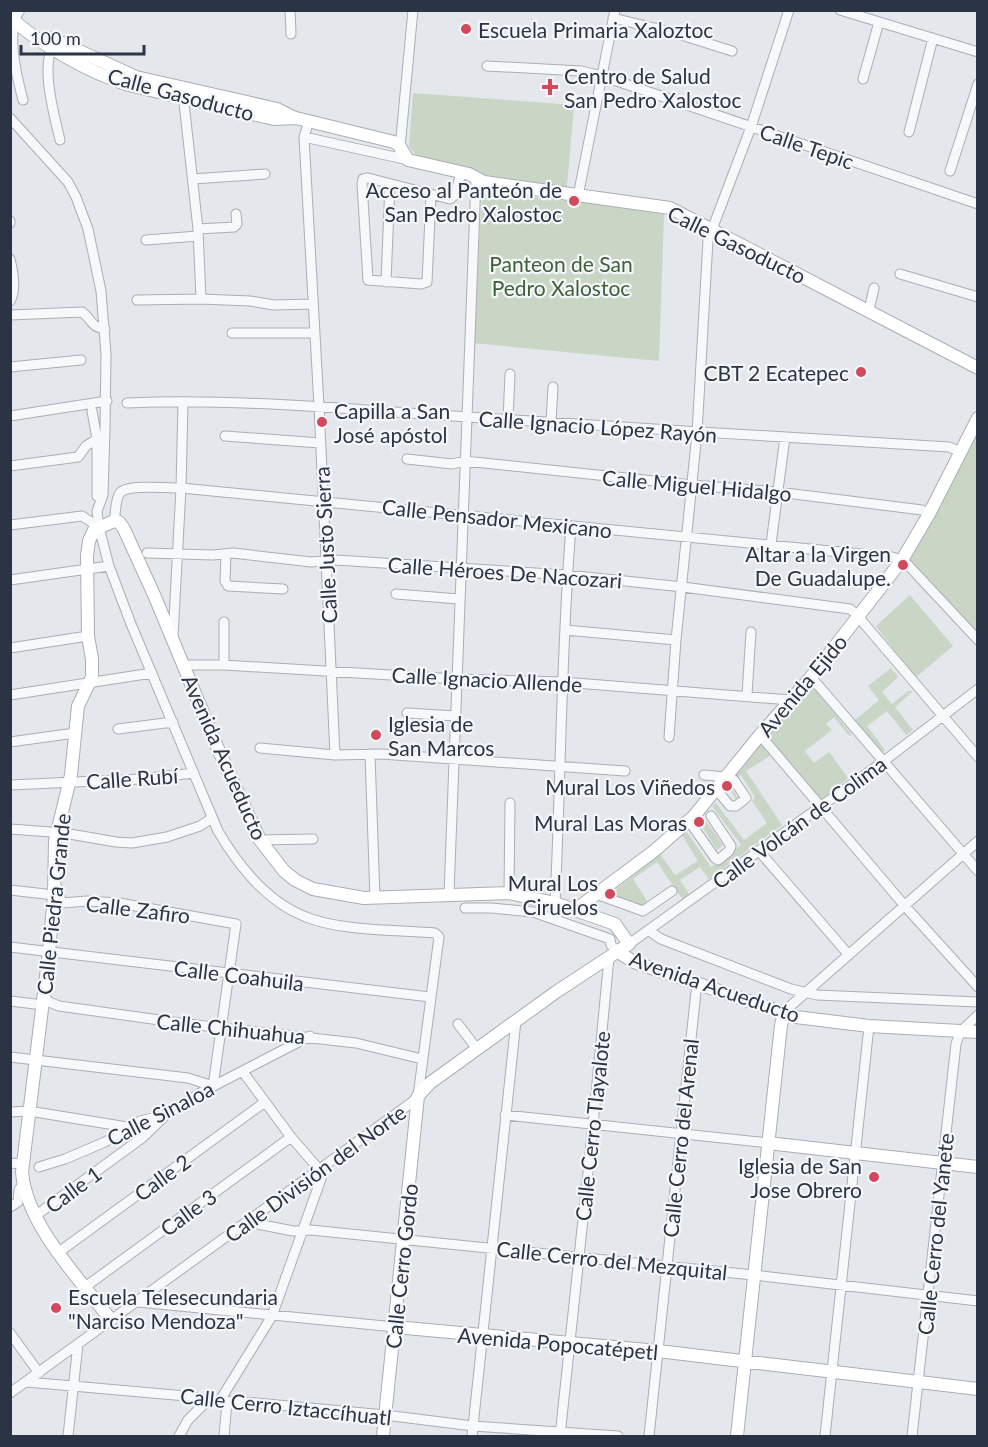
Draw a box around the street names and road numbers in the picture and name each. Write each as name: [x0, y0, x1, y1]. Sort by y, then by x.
street label: Calle Gasoducto: [105, 62, 257, 126]
street label: Calle Tepic: [757, 118, 857, 174]
street label: Calle Gasoducto: [664, 200, 810, 288]
street label: Calle Ignacio López Rayón: [478, 405, 718, 447]
street label: Calle Miguel Hidalgo: [601, 464, 793, 506]
street label: Calle Justo Sierra: [308, 466, 342, 624]
street label: Calle Pensador Mexicano: [381, 493, 613, 543]
street label: Calle Héroes De Nacozari: [387, 551, 623, 593]
street label: Avenida Ejido: [752, 629, 852, 741]
street label: Calle Ignacio Allende: [391, 662, 583, 696]
street label: Avenida Acueducto: [177, 670, 273, 844]
street label: Calle Volcán de Colima: [707, 751, 891, 893]
street label: Calle Rubí: [85, 762, 180, 794]
street label: Calle Piedra Grande: [31, 812, 75, 996]
street label: Calle Zafiro: [84, 890, 192, 928]
street label: Avenida Acueducto: [627, 945, 803, 1027]
street label: Calle Coahuila: [173, 955, 305, 995]
street label: Calle Chihuahua: [155, 1008, 307, 1048]
street label: Calle Cerro Tlayalote: [570, 1030, 614, 1222]
street label: Calle Cerro del Arenal: [657, 1037, 703, 1239]
street label: Calle Sinaloa: [102, 1075, 218, 1151]
street label: Calle División del Norte: [220, 1099, 410, 1247]
street label: Calle Cerro del Yanete: [912, 1132, 958, 1336]
street label: Calle 2: [129, 1148, 195, 1206]
street label: Calle 1: [40, 1160, 106, 1218]
street label: Calle Cerro Gordo: [380, 1182, 422, 1350]
street label: Calle 3: [155, 1183, 221, 1241]
street label: Calle Cerro del Mezquital: [495, 1235, 729, 1285]
street label: Avenida Popocatépetl: [457, 1322, 659, 1364]
street label: Calle Cerro Iztaccíhuatl: [179, 1382, 393, 1430]

